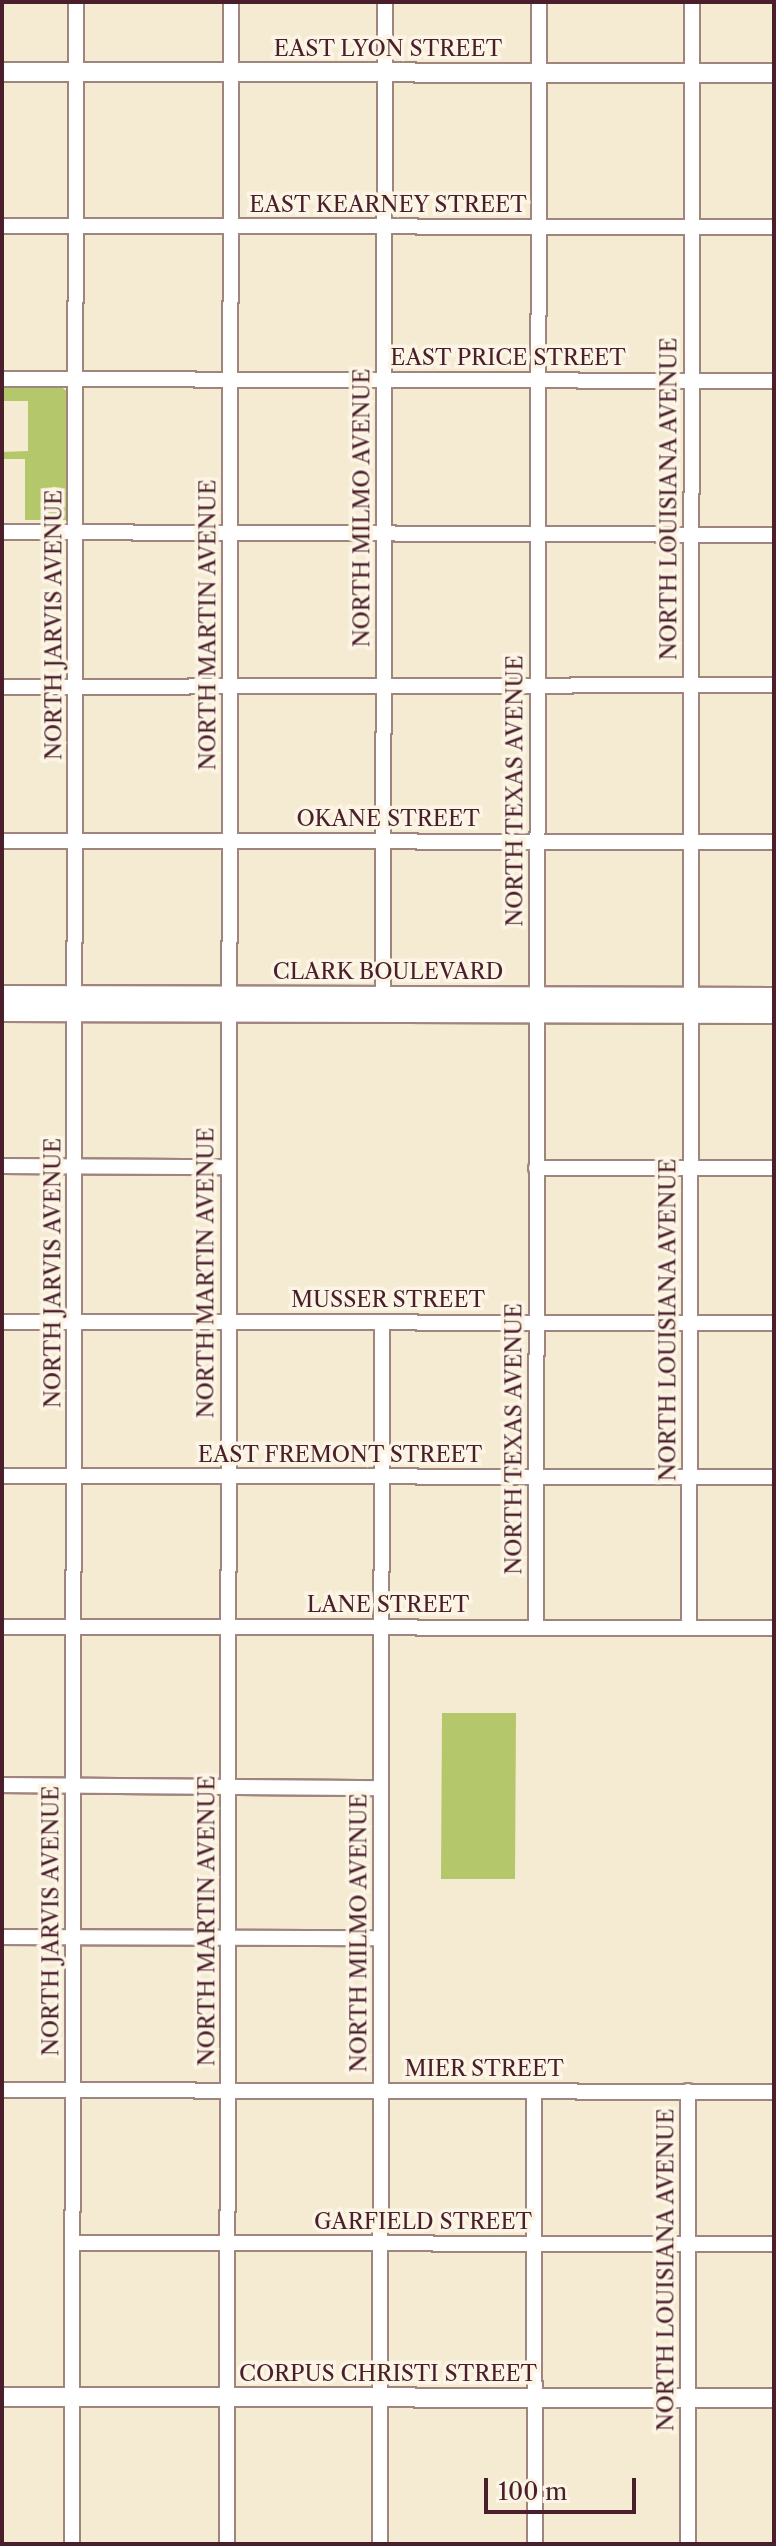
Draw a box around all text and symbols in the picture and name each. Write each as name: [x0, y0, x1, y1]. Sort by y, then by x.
street label: EAST LYON STREET: [274, 36, 502, 62]
street label: EAST KEARNEY STREET: [249, 192, 527, 218]
street label: NORTH LOUISIANA AVENUE: [656, 337, 682, 661]
street label: EAST PRICE STREET: [390, 345, 626, 371]
street label: NORTH MILMO AVENUE: [349, 368, 375, 648]
street label: NORTH MARTIN AVENUE: [195, 479, 221, 771]
street label: NORTH JARVIS AVENUE: [41, 489, 67, 761]
street label: NORTH TEXAS AVENUE: [502, 654, 528, 928]
street label: OKANE STREET: [296, 806, 480, 832]
street label: CLARK BOULEVARD: [272, 959, 504, 985]
street label: NORTH MARTIN AVENUE: [193, 1127, 219, 1419]
street label: NORTH JARVIS AVENUE: [40, 1137, 66, 1409]
street label: NORTH LOUISIANA AVENUE: [655, 1158, 681, 1482]
street label: MUSSER STREET: [290, 1287, 486, 1313]
street label: NORTH TEXAS AVENUE: [501, 1302, 527, 1576]
street label: EAST FREMONT STREET: [197, 1442, 483, 1468]
street label: LANE STREET: [307, 1592, 469, 1618]
street label: NORTH MARTIN AVENUE: [194, 1775, 220, 2067]
street label: NORTH JARVIS AVENUE: [38, 1785, 64, 2057]
street label: NORTH MILMO AVENUE: [346, 1793, 372, 2073]
street label: MIER STREET: [404, 2056, 564, 2082]
street label: NORTH LOUISIANA AVENUE: [653, 2108, 679, 2432]
street label: GARFIELD STREET: [314, 2209, 532, 2235]
street label: CORPUS CHRISTI STREET: [239, 2361, 537, 2387]
scale bar: [488, 2462, 640, 2512]
text: 100 m: [498, 2477, 567, 2506]

